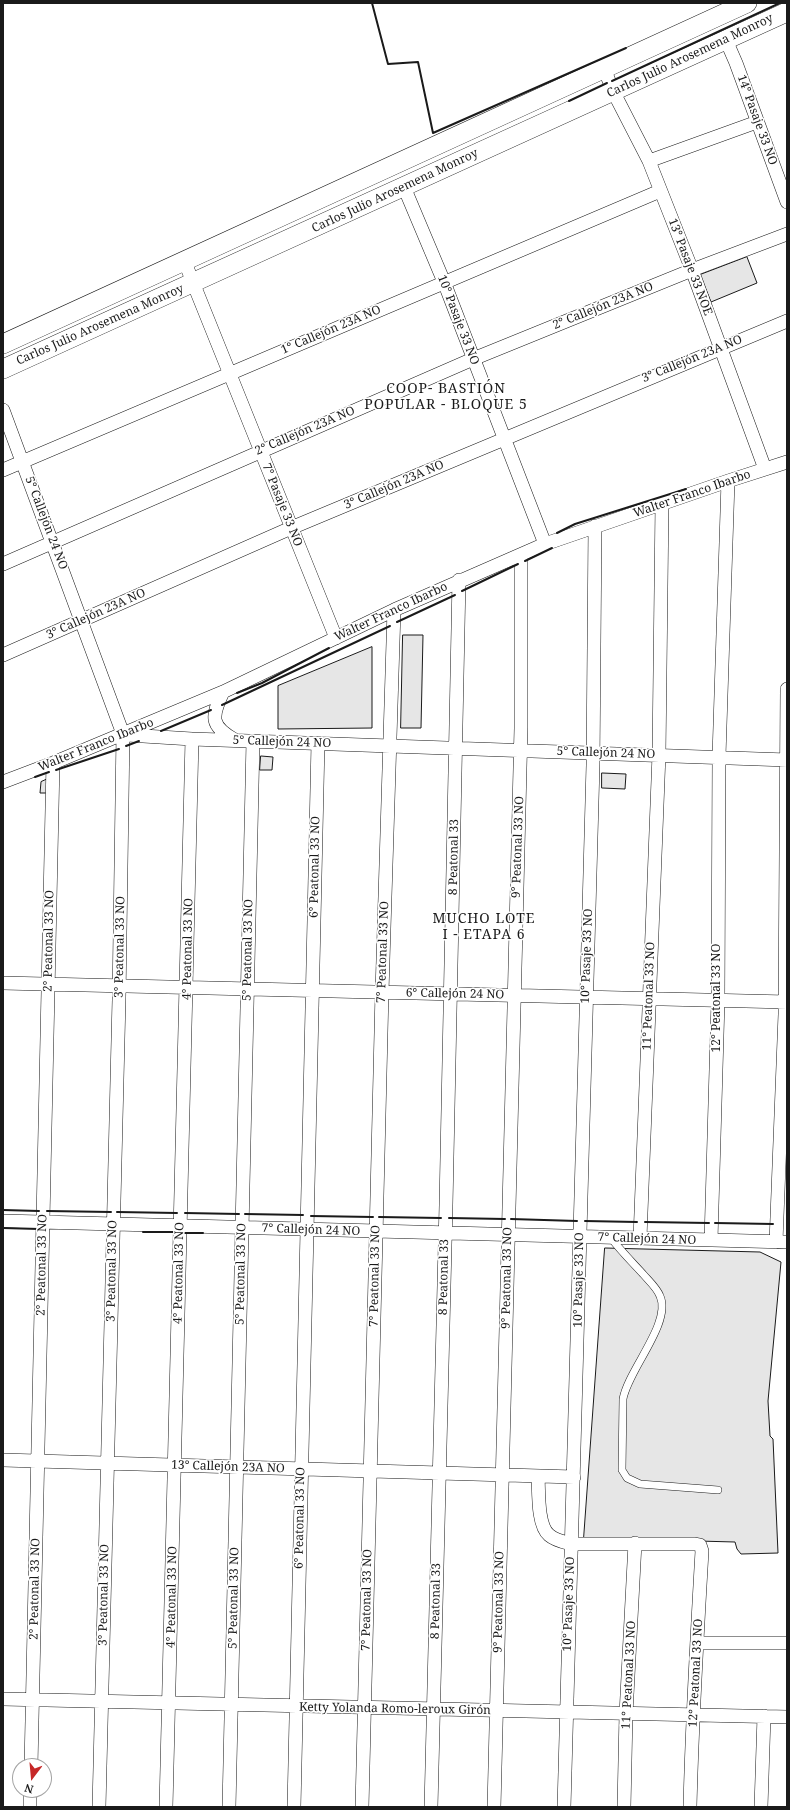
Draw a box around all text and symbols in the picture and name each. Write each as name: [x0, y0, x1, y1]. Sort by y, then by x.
street label: Carlos Julio Arosemena Monroy: [605, 11, 775, 101]
street label: 14° Pasaje 33 NO: [734, 73, 780, 167]
street label: Carlos Julio Arosemena Monroy: [310, 146, 480, 236]
street label: 13° Pasaje 33 NOE: [665, 216, 715, 318]
street label: 10° Pasaje 33 NO: [434, 273, 482, 367]
street label: 2° Callejón 23A NO: [551, 279, 655, 333]
street label: Carlos Julio Arosemena Monroy: [14, 281, 186, 369]
street label: 1° Callejón 23A NO: [279, 302, 383, 358]
street label: 3° Callejón 23A NO: [640, 332, 744, 386]
district label: COOP- BASTIÓN POPULAR - BLOQUE 5: [364, 381, 528, 414]
street label: 2° Callejón 23A NO: [253, 403, 357, 459]
street label: 3° Callejón 23A NO: [342, 457, 446, 513]
street label: 7° Pasaje 33 NO: [259, 461, 305, 549]
street label: Walter Franco Ibarbo: [631, 467, 753, 521]
street label: 5° Callejón 24 NO: [22, 474, 70, 572]
street label: Walter Franco Ibarbo: [332, 579, 450, 645]
street label: 3° Callejón 23A NO: [44, 586, 148, 642]
street label: Walter Franco Ibarbo: [36, 715, 156, 775]
street label: 5° Callejón 24 NO: [232, 733, 332, 751]
street label: 5° Callejón 24 NO: [556, 744, 656, 762]
street label: 9° Peatonal 33 NO: [509, 796, 527, 898]
street label: 6° Peatonal 33 NO: [307, 816, 323, 918]
street label: 8 Peatonal 33: [446, 819, 462, 895]
street label: 2° Peatonal 33 NO: [41, 890, 57, 992]
street label: 3° Peatonal 33 NO: [112, 896, 128, 998]
street label: 4° Peatonal 33 NO: [180, 898, 196, 1000]
street label: 5° Peatonal 33 NO: [240, 899, 256, 1001]
street label: 7° Peatonal 33 NO: [374, 901, 392, 1003]
street label: 10° Pasaje 33 NO: [578, 908, 596, 1004]
district label: MUCHO LOTE I - ETAPA 6: [432, 911, 536, 944]
street label: 11° Peatonal 33 NO: [640, 941, 658, 1051]
street label: 12° Peatonal 33 NO: [710, 944, 724, 1052]
street label: 6° Callejón 24 NO: [406, 986, 504, 1002]
street label: 2° Peatonal 33 NO: [34, 1214, 50, 1316]
street label: 3° Peatonal 33 NO: [104, 1220, 120, 1322]
street label: 7° Callejón 24 NO: [261, 1221, 361, 1239]
street label: 4° Peatonal 33 NO: [171, 1222, 187, 1324]
street label: 5° Peatonal 33 NO: [233, 1223, 249, 1325]
street label: 7° Peatonal 33 NO: [367, 1225, 383, 1327]
street label: 9° Peatonal 33 NO: [499, 1227, 515, 1329]
street label: 7° Callejón 24 NO: [597, 1230, 697, 1248]
street label: 10° Pasaje 33 NO: [571, 1232, 587, 1328]
street label: 8 Peatonal 33: [436, 1239, 452, 1315]
street label: 13° Callejón 23A NO: [171, 1458, 285, 1476]
street label: 6° Peatonal 33 NO: [292, 1467, 308, 1569]
street label: 2° Peatonal 33 NO: [27, 1538, 43, 1640]
street label: 3° Peatonal 33 NO: [96, 1544, 112, 1646]
street label: 4° Peatonal 33 NO: [164, 1546, 180, 1648]
street label: 5° Peatonal 33 NO: [226, 1547, 242, 1649]
street label: 7° Peatonal 33 NO: [359, 1549, 375, 1651]
street label: 9° Peatonal 33 NO: [491, 1551, 507, 1653]
street label: 10° Pasaje 33 NO: [560, 1556, 578, 1652]
street label: 8 Peatonal 33: [428, 1563, 444, 1639]
street label: 12° Peatonal 33 NO: [686, 1618, 706, 1728]
street label: 11° Peatonal 33 NO: [619, 1620, 639, 1730]
street label: Ketty Yolanda Romo-leroux Girón: [299, 1700, 491, 1718]
north arrow: [12, 1758, 52, 1798]
text: N: [23, 1781, 35, 1797]

